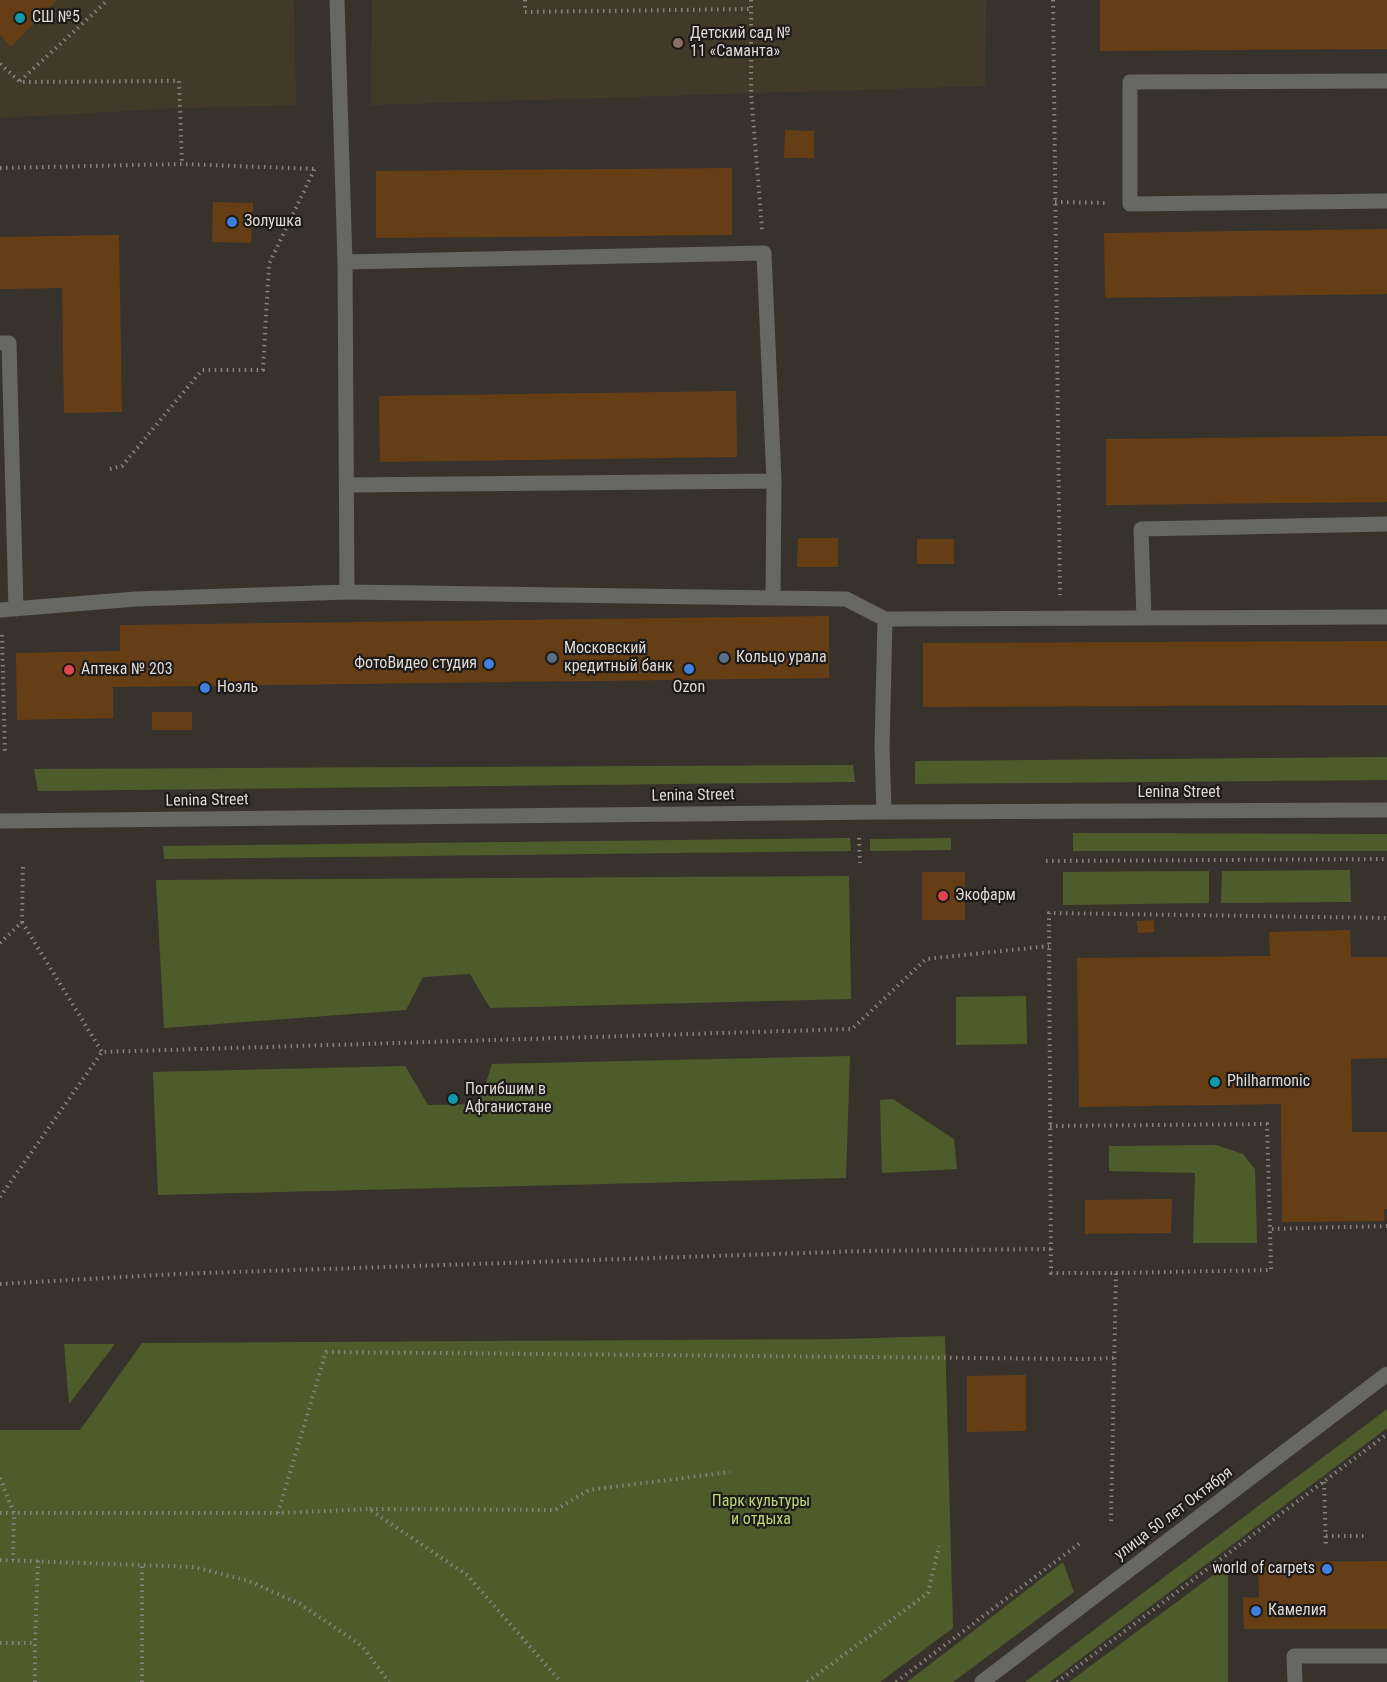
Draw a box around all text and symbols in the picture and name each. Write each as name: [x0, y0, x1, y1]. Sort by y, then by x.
place label: СШ №5: [32, 8, 80, 28]
marker: СШ №5: [13, 11, 27, 25]
place label: Детский сад № 11 «Саманта»: [690, 24, 791, 62]
marker: Детский сад № 11 «Саманта»: [671, 36, 685, 50]
place label: Золушка: [244, 212, 302, 232]
marker: Золушка: [225, 215, 239, 229]
place label: Московский кредитный банк: [564, 639, 673, 677]
place label: Кольцо урала: [736, 648, 827, 668]
marker: Московский кредитный банк: [545, 651, 559, 665]
marker: Кольцо урала: [717, 651, 731, 665]
place label: ФотоВидео студия: [354, 654, 477, 674]
marker: ФотоВидео студия: [482, 657, 496, 671]
place label: Аптека № 203: [81, 660, 173, 680]
marker: Ozon: [682, 662, 696, 676]
marker: Аптека № 203: [62, 663, 76, 677]
place label: Ноэль: [217, 678, 258, 698]
place label: Ozon: [673, 678, 705, 698]
marker: Ноэль: [198, 681, 212, 695]
street label: Lenina Street: [1137, 783, 1221, 803]
street label: Lenina Street: [651, 786, 735, 806]
street label: Lenina Street: [165, 791, 249, 811]
place label: Экофарм: [955, 886, 1016, 906]
marker: Экофарм: [936, 889, 950, 903]
place label: Philharmonic: [1227, 1072, 1310, 1092]
marker: Philharmonic: [1208, 1075, 1222, 1089]
place label: Погибшим в Афганистане: [465, 1080, 552, 1118]
marker: Погибшим в Афганистане: [446, 1092, 460, 1106]
street label: улица 50 лет Октября: [1111, 1463, 1237, 1565]
park label: Парк культуры и отдыха: [712, 1492, 810, 1530]
place label: world of carpets: [1212, 1559, 1315, 1579]
marker: world of carpets: [1320, 1562, 1334, 1576]
place label: Камелия: [1268, 1601, 1326, 1621]
marker: Камелия: [1249, 1604, 1263, 1618]

